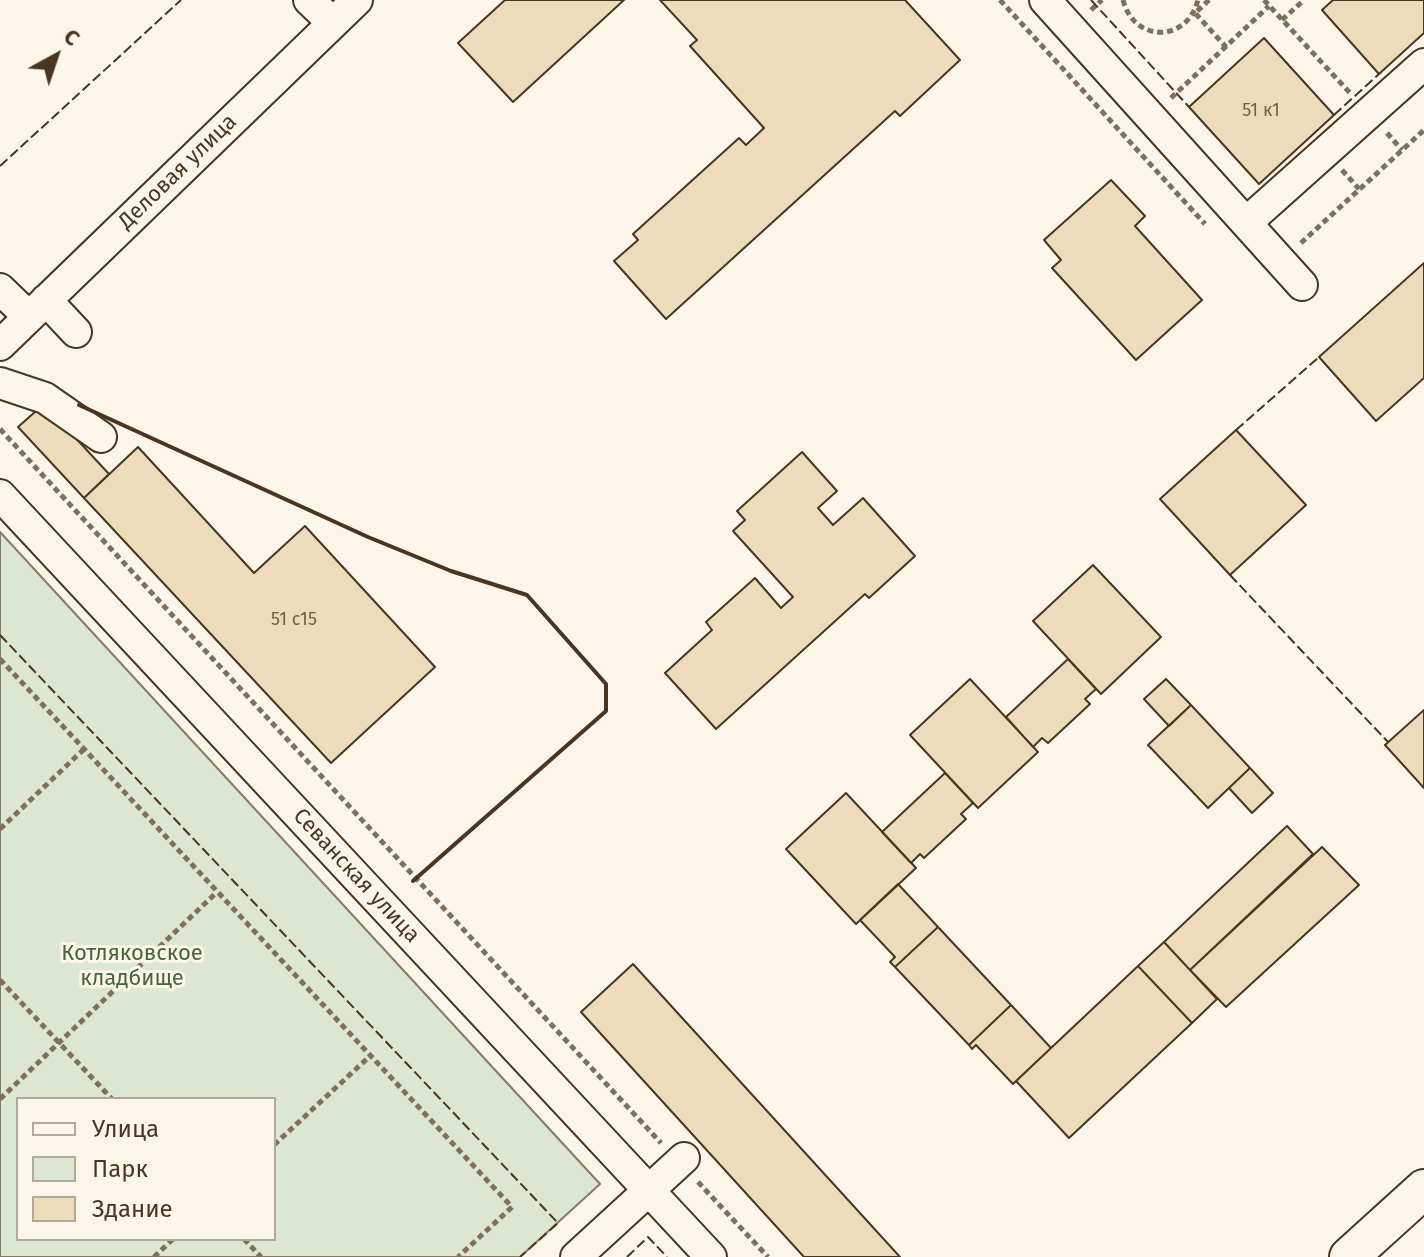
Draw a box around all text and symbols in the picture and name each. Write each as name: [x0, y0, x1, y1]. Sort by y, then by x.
north arrow: [16, 16, 96, 96]
text: С: [58, 23, 85, 52]
house number: 51 к1: [1242, 100, 1280, 122]
street label: Деловая улица: [113, 109, 243, 235]
house number: 51 с15: [271, 609, 317, 631]
street label: Севанская улица: [287, 803, 425, 949]
park label: Котляковское кладбище: [61, 941, 203, 992]
legend: [16, 1097, 276, 1241]
text: Улица: [92, 1115, 159, 1143]
text: Парк: [92, 1155, 148, 1183]
text: Здание: [92, 1195, 173, 1223]

